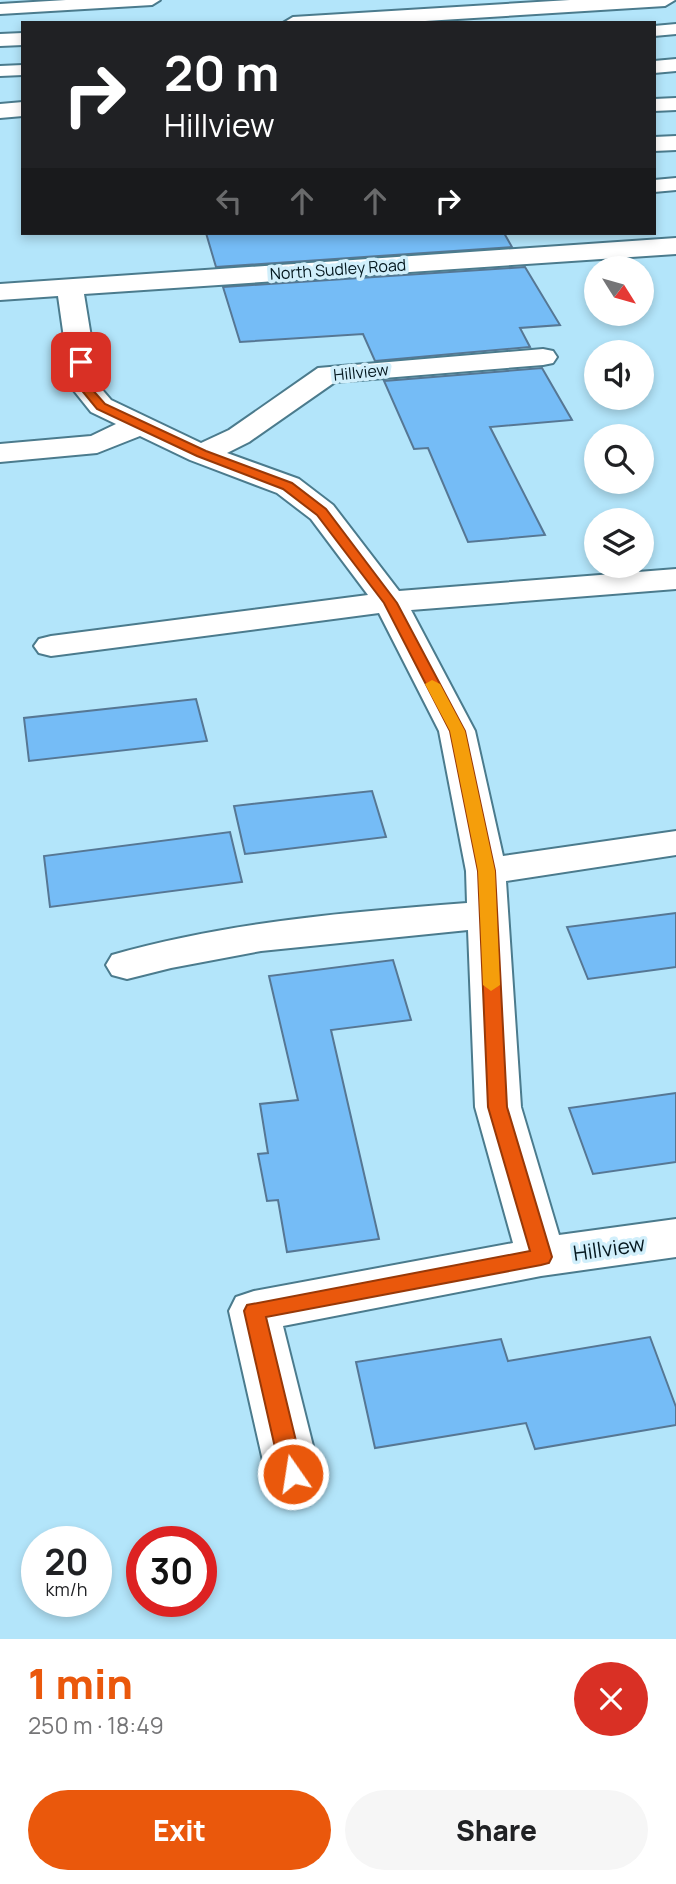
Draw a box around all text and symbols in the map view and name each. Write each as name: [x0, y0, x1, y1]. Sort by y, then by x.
text: 20 m: [164, 39, 279, 106]
icon: right: [49, 49, 140, 140]
text: Hillview: [164, 103, 275, 147]
icon: left: [210, 182, 248, 220]
icon: ahead: [283, 182, 321, 220]
icon: ahead: [356, 182, 394, 220]
icon: right: [429, 182, 467, 220]
street label: North Sudley Road: [269, 253, 407, 285]
north arrow: [584, 256, 654, 326]
map controls: [584, 256, 654, 578]
pin: [51, 332, 111, 392]
button: sound: [584, 340, 654, 410]
icon: arrive: [62, 343, 100, 381]
street label: Hillview: [332, 358, 390, 386]
button: search: [584, 424, 654, 494]
button: layers: [584, 508, 654, 578]
street label: Hillview: [571, 1229, 647, 1267]
position arrow: [256, 1437, 330, 1511]
speed limit sign: 30: [126, 1526, 217, 1617]
text: 20: [45, 1538, 88, 1586]
text: km/h: [46, 1577, 87, 1601]
text: 1 min: [28, 1654, 133, 1712]
button: close: [574, 1662, 648, 1736]
text: 250 m · 18:49: [28, 1709, 164, 1741]
button: Exit: [28, 1790, 331, 1870]
button: Share: [345, 1790, 648, 1870]

